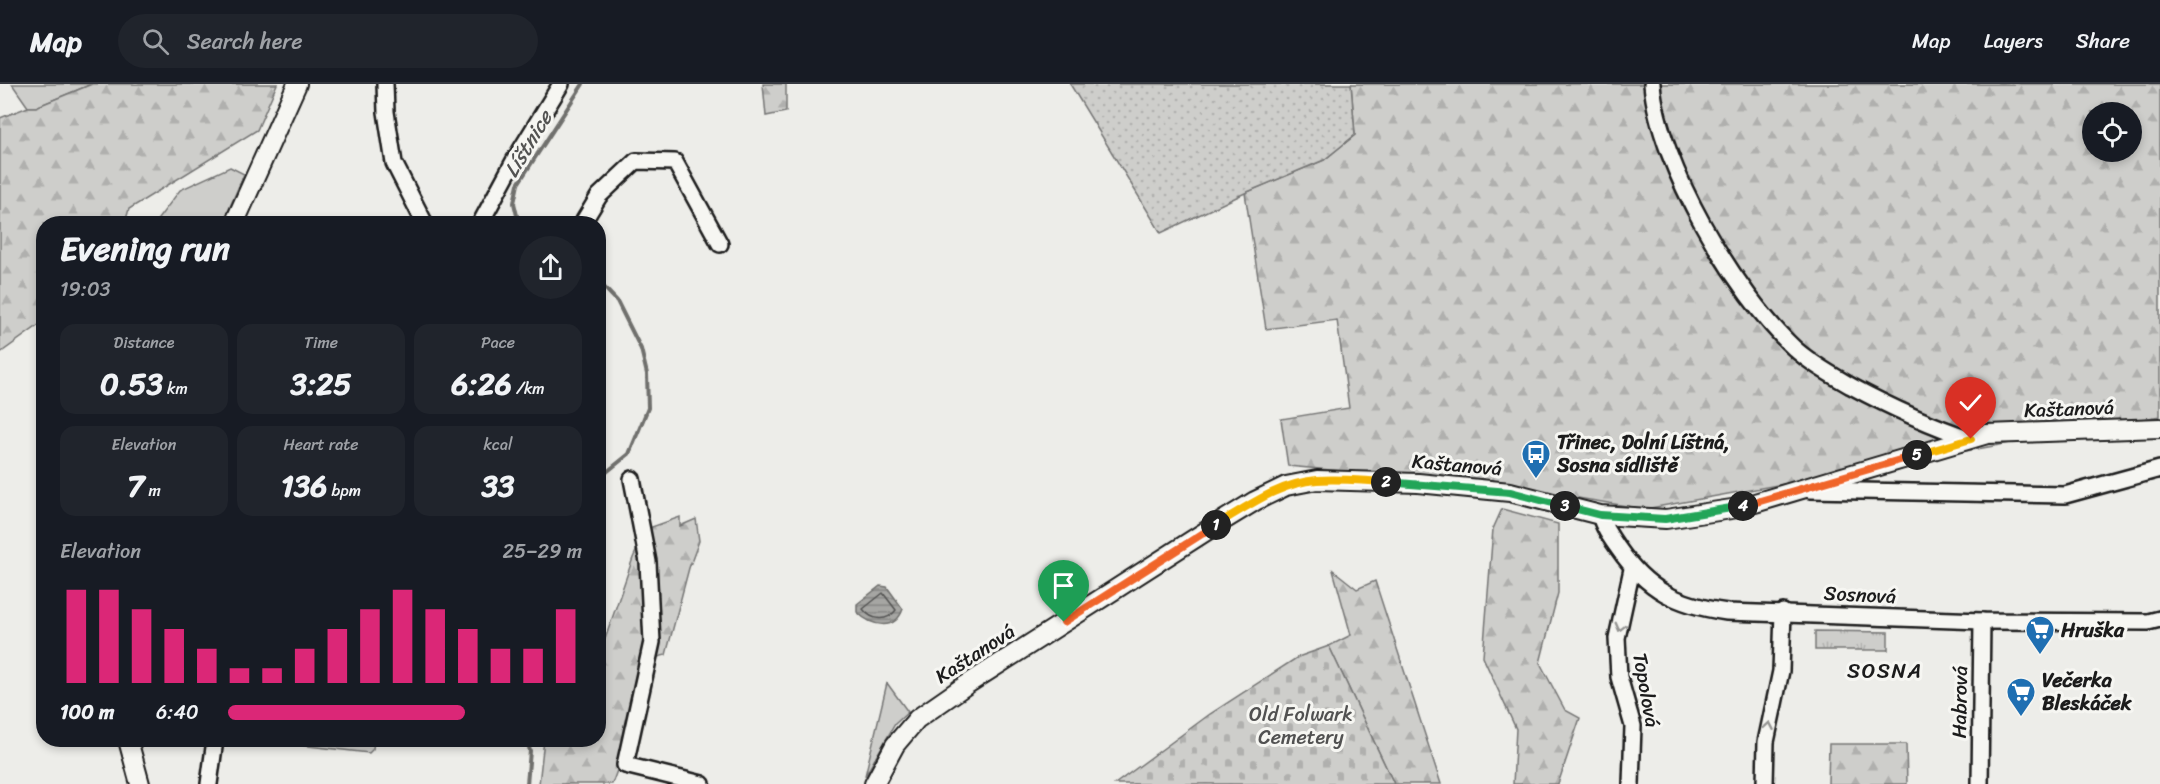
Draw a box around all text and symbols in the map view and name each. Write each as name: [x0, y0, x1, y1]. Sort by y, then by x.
search box: [118, 14, 538, 68]
text: Map: [30, 17, 82, 66]
text: Search here: [187, 22, 303, 61]
text: Map: [1912, 22, 1951, 60]
text: Layers: [1984, 22, 2043, 60]
text: Share: [2076, 22, 2130, 60]
icon: search: [139, 25, 172, 58]
water label: Líštnice: [493, 101, 564, 185]
map controls: [2082, 102, 2142, 162]
button: locate: [2082, 102, 2142, 162]
text: Evening run: [60, 220, 230, 278]
button: share: [519, 236, 582, 299]
text: 19:03: [60, 272, 111, 307]
text: Distance: [114, 328, 174, 357]
text: Time: [304, 328, 338, 357]
text: Pace: [481, 328, 515, 357]
text: 0.53: [100, 357, 163, 411]
text: 3:25: [290, 357, 352, 411]
text: 6:26: [451, 357, 512, 411]
text: km: [163, 374, 188, 403]
text: /km: [512, 374, 545, 403]
pin: [1945, 377, 1996, 439]
icon: check: [1954, 386, 1987, 419]
street label: Kaštanová: [2023, 390, 2115, 428]
place label: Třinec, Dolní Líštná, Sosna sídliště: [1556, 425, 1730, 483]
text: Elevation: [112, 430, 176, 459]
text: Heart rate: [283, 430, 359, 459]
text: kcal: [483, 430, 513, 459]
bus stop icon: Třinec, Dolní Líštná, Sosna sídliště: [1520, 438, 1552, 480]
pin: 5: [1902, 440, 1932, 470]
text: 5: [1912, 440, 1922, 469]
street label: Kaštanová: [1411, 444, 1503, 486]
text: 7: [127, 459, 144, 513]
text: 136: [281, 459, 327, 513]
text: 33: [482, 459, 514, 513]
pin: 2: [1371, 467, 1401, 497]
text: 2: [1381, 467, 1391, 496]
text: m: [144, 476, 161, 505]
text: bpm: [327, 476, 361, 505]
pin: 3: [1550, 491, 1580, 521]
text: 3: [1561, 491, 1569, 520]
pin: 4: [1728, 491, 1758, 521]
text: 4: [1738, 491, 1748, 520]
pin: 1: [1201, 510, 1231, 540]
text: 1: [1213, 510, 1219, 539]
text: Elevation: [60, 534, 141, 569]
text: 25–29 m: [503, 534, 582, 569]
pin: [1038, 560, 1089, 622]
icon: arrive: [1047, 569, 1080, 602]
street label: Sosnová: [1823, 576, 1897, 614]
place label: Hruška: [2060, 613, 2125, 648]
supermarket icon: Hruška: [2024, 614, 2056, 656]
street label: Kaštanová: [928, 615, 1022, 693]
one-way arrow: [1614, 621, 1627, 631]
street label: Topolová: [1622, 650, 1670, 730]
district label: SOSNA: [1847, 652, 1923, 690]
place label: Večerka Bleskáček: [2042, 663, 2133, 721]
street label: Habrová: [1942, 665, 1978, 739]
supermarket icon: Večerka Bleskáček: [2005, 676, 2037, 718]
text: 100 m: [60, 695, 114, 730]
text: 6:40: [156, 695, 199, 730]
park label: Old Folwark Cemetery: [1249, 697, 1353, 755]
one-way arrow: [1762, 721, 1775, 731]

